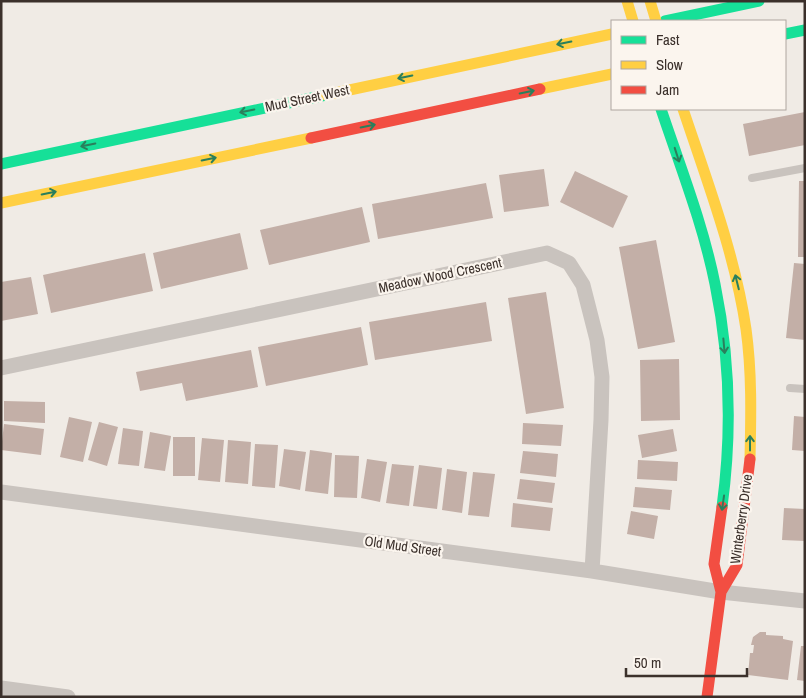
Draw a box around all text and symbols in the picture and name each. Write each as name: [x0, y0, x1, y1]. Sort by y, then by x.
legend: [611, 20, 786, 110]
text: Fast: [656, 29, 680, 50]
one-way arrow: [557, 39, 573, 49]
text: Slow: [656, 54, 683, 75]
one-way arrow: [398, 73, 414, 82]
text: Jam: [656, 79, 679, 100]
street label: Mud Street West: [263, 80, 351, 116]
one-way arrow: [519, 87, 535, 96]
one-way arrow: [239, 107, 255, 116]
one-way arrow: [360, 121, 376, 130]
one-way arrow: [80, 141, 96, 150]
one-way arrow: [672, 147, 682, 163]
one-way arrow: [201, 154, 217, 164]
one-way arrow: [41, 188, 57, 197]
street label: Meadow Wood Crescent: [377, 253, 503, 297]
one-way arrow: [732, 274, 741, 290]
one-way arrow: [720, 338, 729, 354]
one-way arrow: [745, 435, 755, 452]
street label: Winterberry Drive: [726, 473, 756, 565]
one-way arrow: [717, 495, 727, 511]
street label: Old Mud Street: [364, 532, 442, 560]
scale bar: [626, 646, 747, 678]
text: 50 m: [634, 652, 661, 673]

